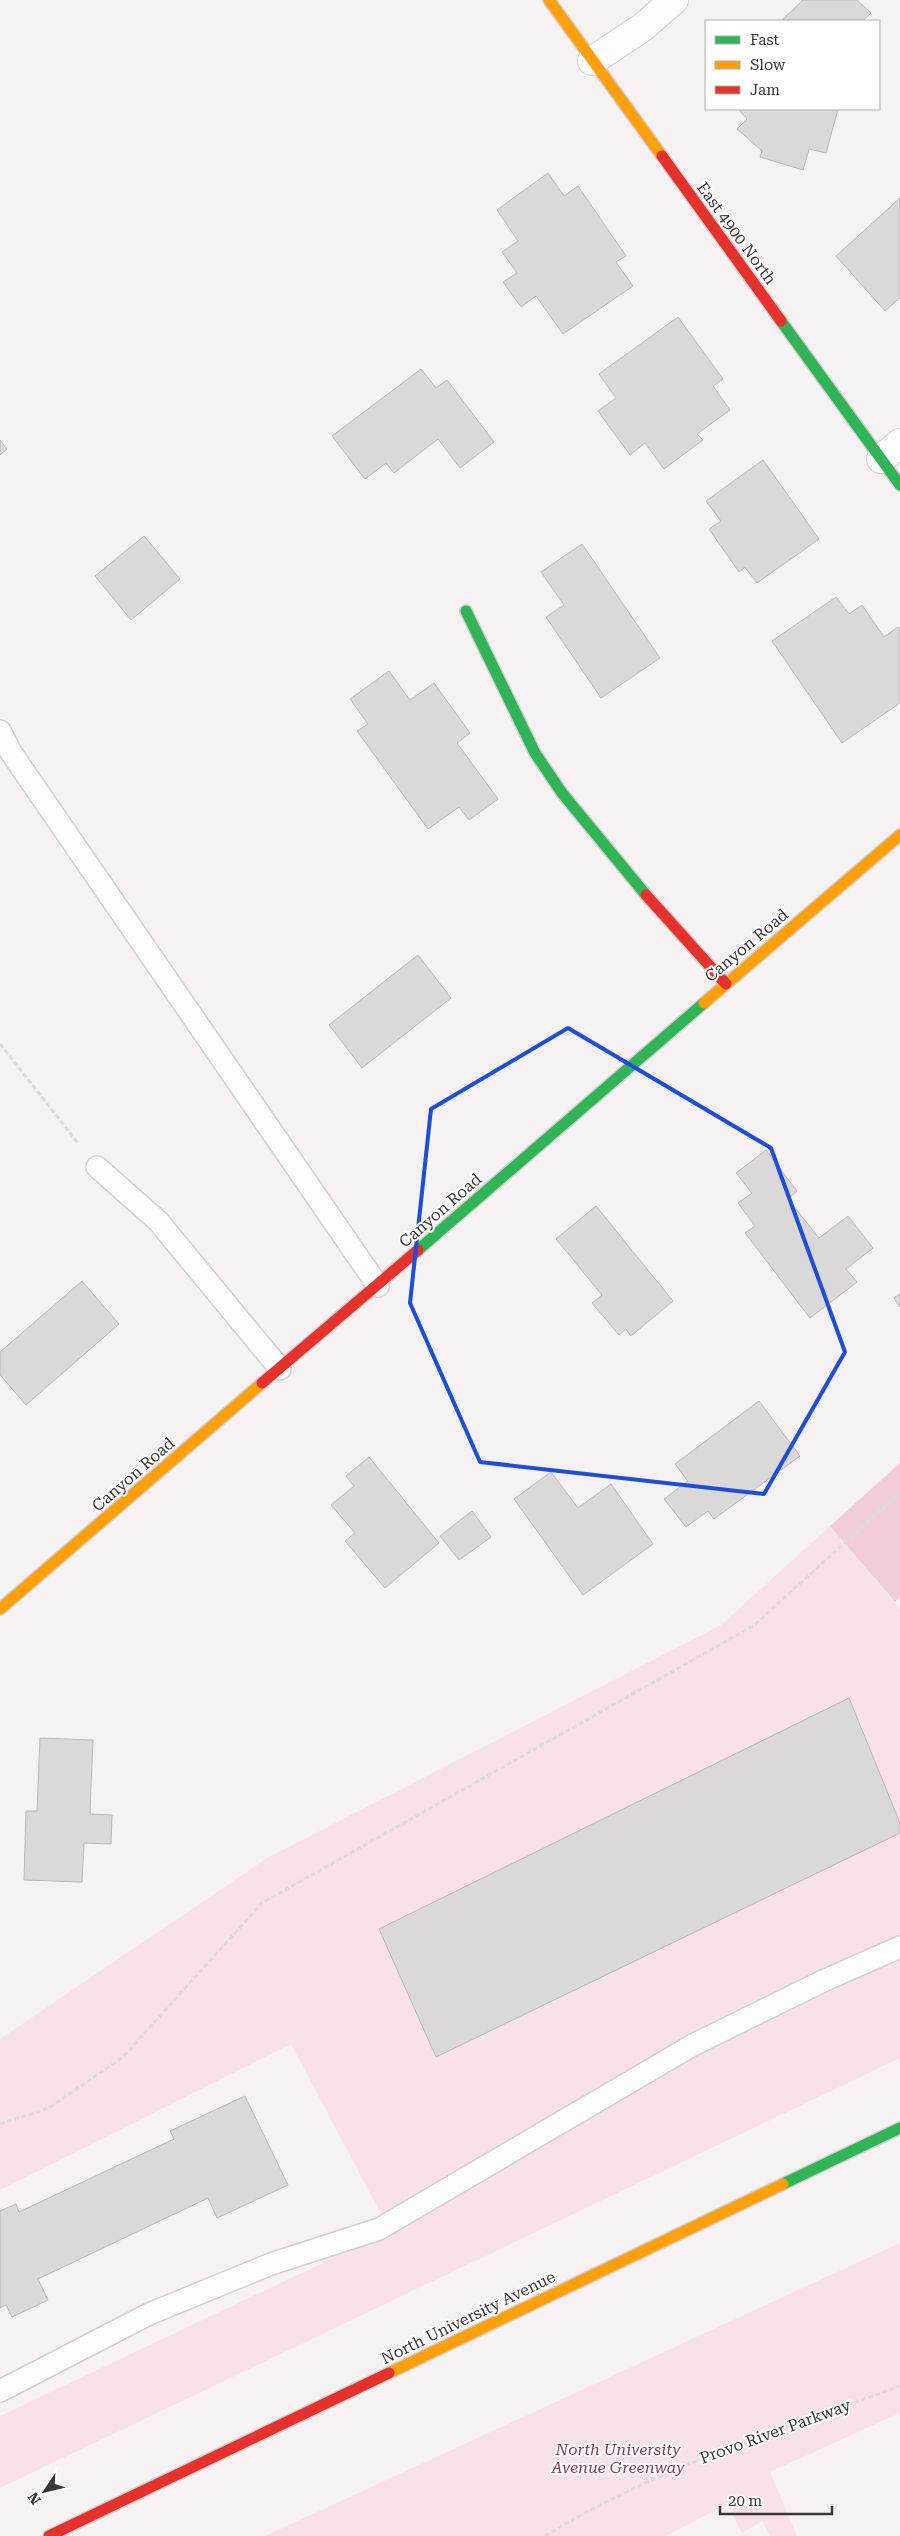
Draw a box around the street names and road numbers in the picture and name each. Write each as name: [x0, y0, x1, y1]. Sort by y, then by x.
street label: East 4900 North: [693, 178, 780, 288]
street label: Canyon Road: [701, 905, 792, 986]
street label: Canyon Road: [395, 1169, 485, 1251]
street label: Canyon Road: [88, 1433, 178, 1515]
street label: North University Avenue: [378, 2267, 559, 2368]
street label: Provo River Parkway: [697, 2395, 854, 2468]

